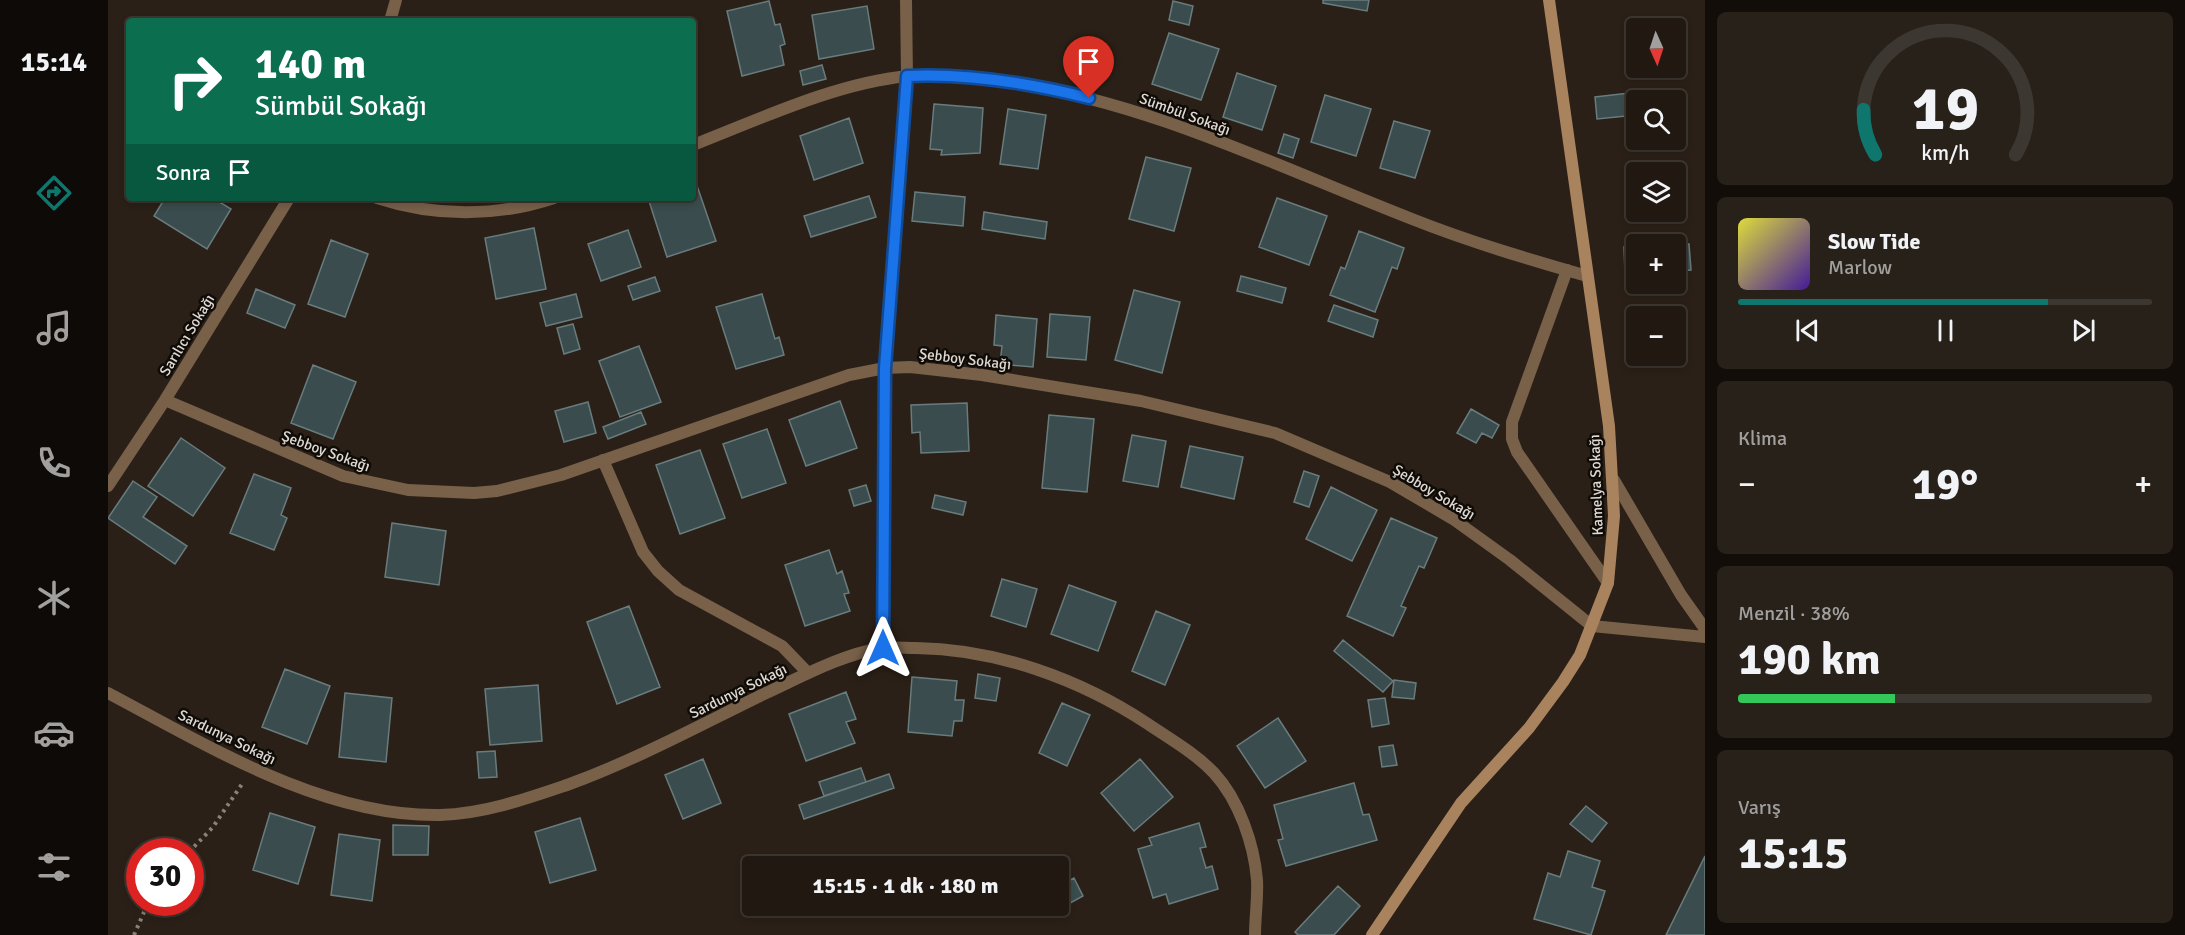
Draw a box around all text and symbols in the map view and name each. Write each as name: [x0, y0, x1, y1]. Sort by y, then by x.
north arrow: [1626, 18, 1686, 78]
map controls: [1626, 18, 1686, 366]
pin: [1063, 36, 1114, 98]
text: 140 m: [255, 39, 366, 90]
icon: right: [156, 42, 234, 120]
icon: arrive: [1072, 45, 1105, 78]
text: 15:14: [21, 46, 87, 79]
text: 19: [1911, 70, 1979, 147]
street label: Sümbül Sokağı: [1137, 89, 1233, 139]
text: Sümbül Sokağı: [255, 90, 427, 123]
button: search: [1626, 90, 1686, 150]
text: km/h: [1921, 141, 1969, 167]
icon: arrive: [223, 156, 256, 189]
text: Sonra: [156, 159, 211, 186]
button: layers: [1626, 162, 1686, 222]
icon: directions: [33, 172, 75, 214]
text: Slow Tide: [1828, 228, 1920, 255]
button: +: [1626, 234, 1686, 294]
text: Marlow: [1828, 255, 1892, 280]
street label: Sarılıcı Sokağı: [156, 291, 218, 379]
button: −: [1626, 306, 1686, 366]
icon: music: [33, 307, 75, 349]
icon: previous: [1791, 314, 1824, 347]
icon: pause: [1929, 314, 1962, 347]
icon: next: [2067, 314, 2100, 347]
street label: Şebboy Sokağı: [918, 344, 1012, 374]
text: Klima: [1738, 426, 1787, 451]
street label: Şebboy Sokağı: [279, 427, 373, 475]
street label: Kamelya Sokağı: [1585, 434, 1607, 536]
icon: phone: [33, 442, 75, 484]
text: 19°: [1912, 457, 1978, 512]
street label: Şebboy Sokağı: [1390, 460, 1478, 524]
text: −: [1738, 464, 1756, 505]
text: +: [2134, 464, 2152, 505]
icon: climate: [33, 577, 75, 619]
text: Menzil · 38%: [1738, 601, 1850, 626]
position arrow: [851, 616, 915, 680]
text: 190 km: [1738, 632, 1881, 687]
street label: Sardunya Sokağı: [686, 660, 790, 722]
street label: Sardunya Sokağı: [175, 706, 279, 768]
icon: car: [33, 712, 75, 754]
text: Varış: [1738, 795, 1781, 820]
text: 15:15: [1738, 826, 1848, 881]
speed limit sign: 30: [126, 838, 204, 916]
icon: filters: [33, 846, 75, 888]
text: 15:15 · 1 dk · 180 m: [812, 872, 999, 899]

